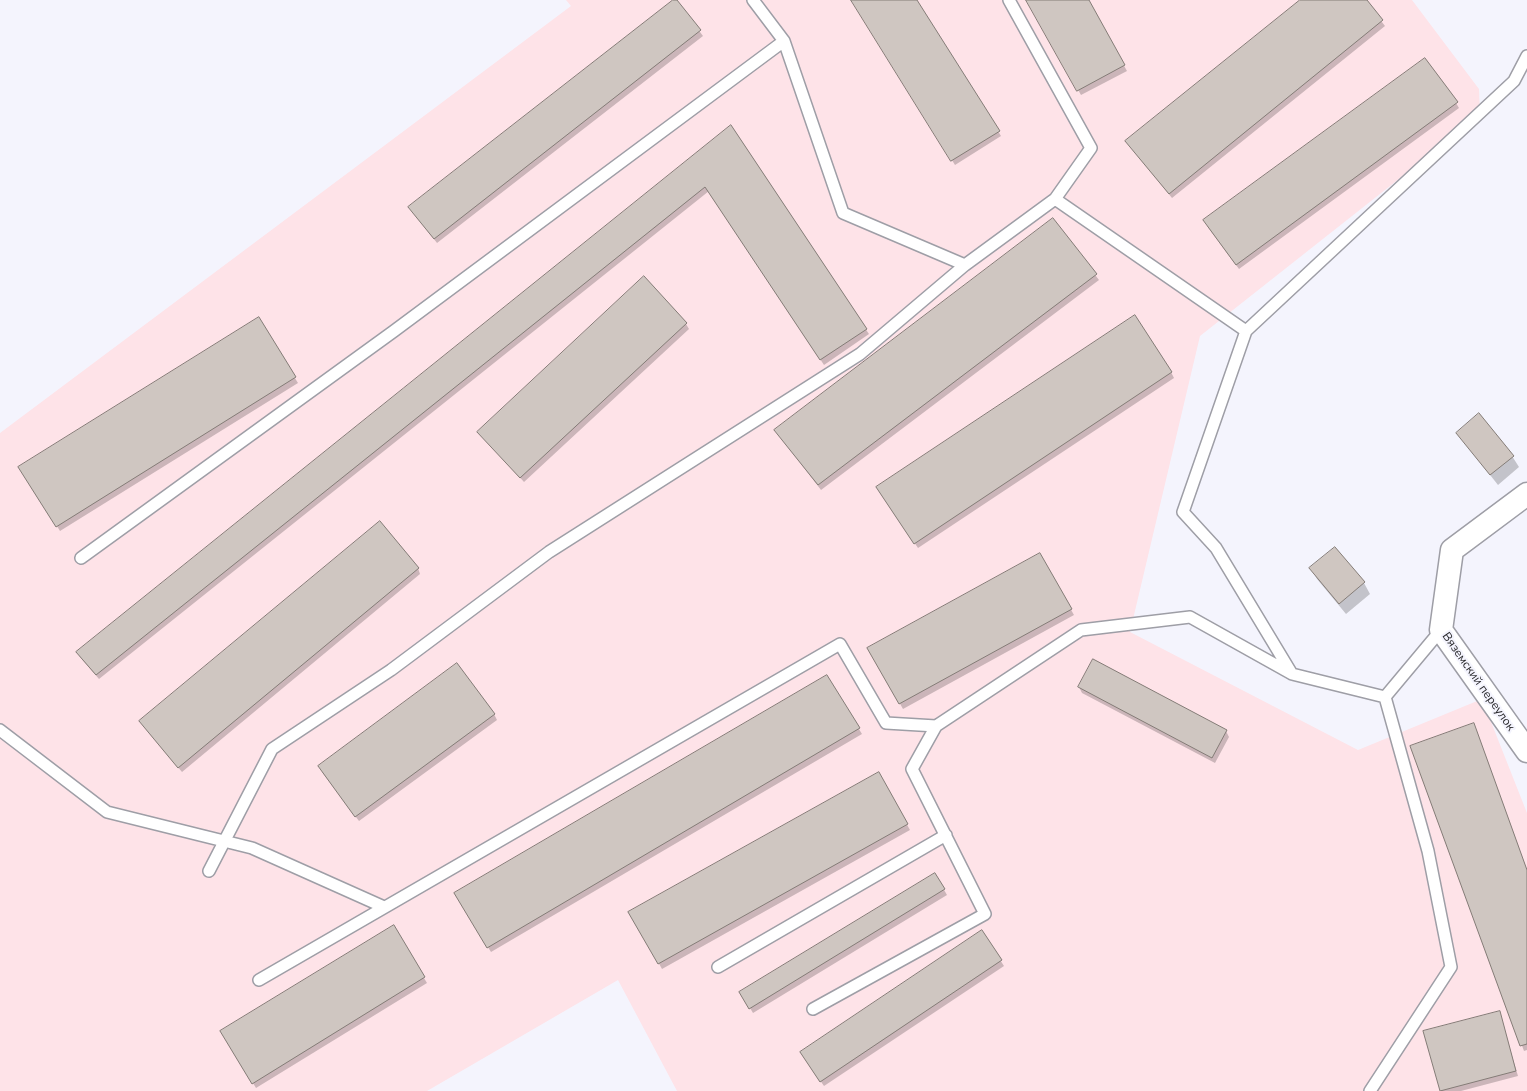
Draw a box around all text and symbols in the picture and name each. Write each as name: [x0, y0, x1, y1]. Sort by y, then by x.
street label: Вяземский переулок: [1439, 630, 1517, 734]

